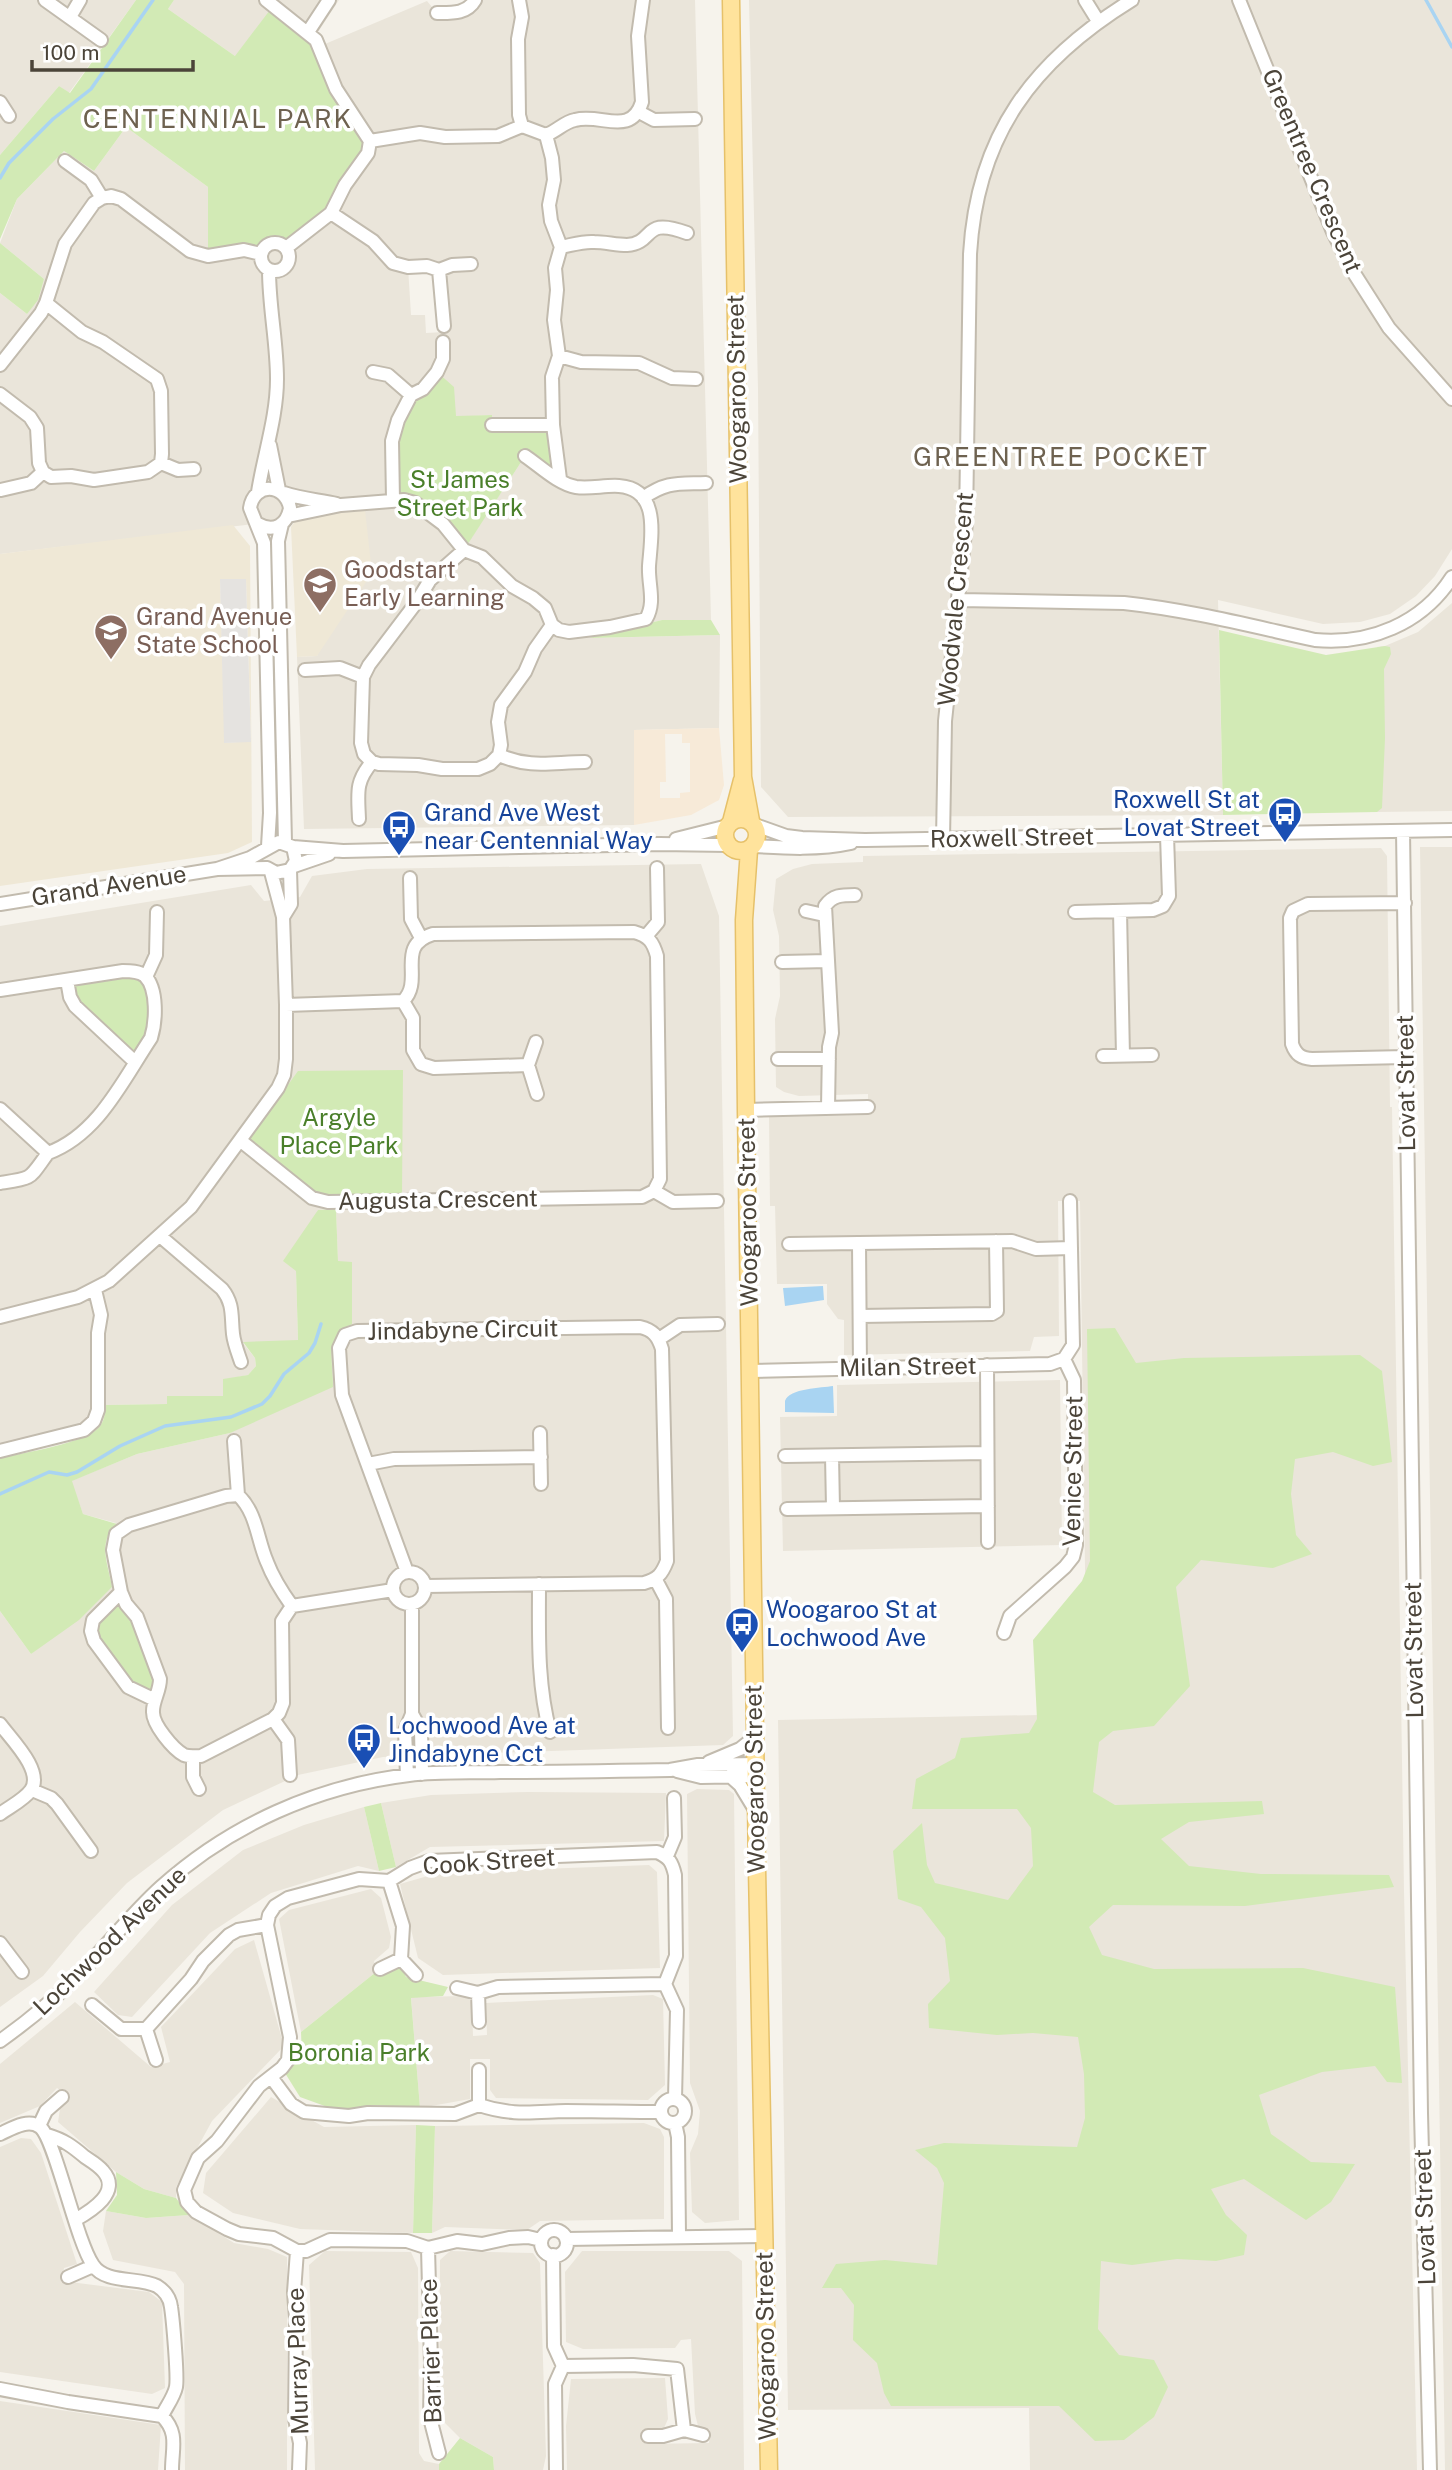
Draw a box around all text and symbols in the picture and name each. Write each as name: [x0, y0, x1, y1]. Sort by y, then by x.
scale bar: [32, 28, 192, 72]
text: 100 m: [42, 40, 99, 65]
street label: Greentree Crescent: [1257, 64, 1369, 277]
district label: CENTENNIAL PARK: [83, 103, 353, 134]
street label: Woogaroo Street: [720, 294, 752, 484]
district label: GREENTREE POCKET: [913, 441, 1209, 472]
park label: St James Street Park: [396, 465, 524, 521]
street label: Woodvale Crescent: [932, 491, 978, 707]
place label: Goodstart Early Learning: [344, 555, 505, 611]
school or university icon: Goodstart Early Learning: [301, 565, 339, 614]
place label: Grand Avenue State School: [136, 602, 292, 658]
school or university icon: Grand Avenue State School: [92, 612, 130, 661]
place label: Roxwell St at Lovat Street: [1113, 785, 1260, 841]
bus stop icon: Roxwell St at Lovat Street: [1266, 795, 1304, 844]
place label: Grand Ave West near Centennial Way: [424, 798, 653, 854]
bus stop icon: Grand Ave West near Centennial Way: [380, 808, 418, 857]
street label: Roxwell Street: [930, 822, 1094, 852]
street label: Grand Avenue: [29, 859, 188, 911]
street label: Lovat Street: [1390, 1014, 1420, 1152]
park label: Argyle Place Park: [279, 1103, 399, 1159]
street label: Woogaroo Street: [731, 1117, 763, 1307]
street label: Augusta Crescent: [338, 1183, 538, 1215]
street label: Jindabyne Circuit: [367, 1313, 559, 1345]
street label: Milan Street: [839, 1351, 977, 1381]
street label: Venice Street: [1057, 1395, 1087, 1547]
street label: Lovat Street: [1398, 1581, 1428, 1719]
place label: Woogaroo St at Lochwood Ave: [766, 1595, 938, 1651]
bus stop icon: Woogaroo St at Lochwood Ave: [723, 1605, 761, 1654]
street label: Woogaroo Street: [738, 1684, 770, 1874]
place label: Lochwood Ave at Jindabyne Cct: [388, 1711, 576, 1767]
bus stop icon: Lochwood Ave at Jindabyne Cct: [345, 1721, 383, 1770]
street label: Cook Street: [422, 1842, 556, 1880]
street label: Lochwood Avenue: [27, 1860, 191, 2020]
park label: Boronia Park: [288, 2038, 430, 2066]
street label: Lovat Street: [1408, 2148, 1440, 2286]
street label: Woogaroo Street: [749, 2251, 781, 2441]
street label: Barrier Place: [413, 2278, 447, 2424]
street label: Murray Place: [280, 2287, 314, 2435]

